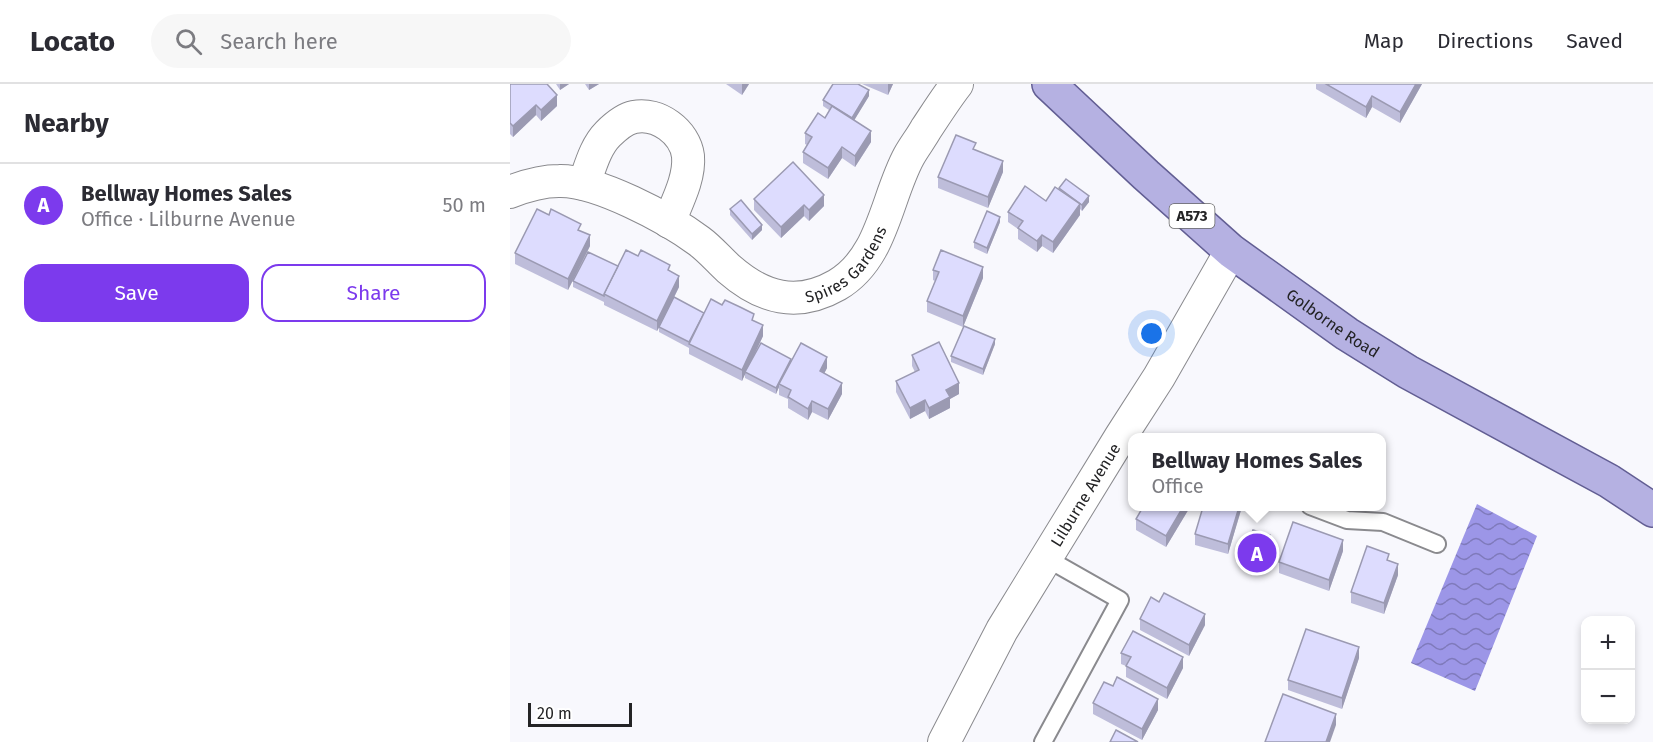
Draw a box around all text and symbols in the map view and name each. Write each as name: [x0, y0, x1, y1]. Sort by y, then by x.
search box: [151, 14, 571, 68]
text: Locato: [30, 25, 115, 58]
icon: search: [172, 25, 205, 58]
text: Search here: [220, 28, 338, 55]
text: Map: [1364, 28, 1404, 54]
text: Directions: [1437, 28, 1533, 54]
text: Saved: [1566, 28, 1623, 54]
text: Nearby: [24, 108, 109, 139]
text: Bellway Homes Sales: [81, 180, 292, 207]
text: A: [38, 193, 49, 217]
text: 50 m: [442, 193, 486, 217]
road number: A573: [1170, 204, 1214, 228]
text: Office · Lilburne Avenue: [81, 207, 296, 231]
street label: Spires Gardens: [803, 223, 890, 306]
button: Save: [24, 264, 249, 322]
button: Share: [261, 264, 486, 322]
street label: Golborne Road: [1283, 284, 1383, 361]
your location: [1137, 319, 1166, 348]
popup: [1128, 433, 1386, 511]
street label: Lilburne Avenue: [1046, 439, 1124, 550]
text: Bellway Homes Sales: [1152, 447, 1362, 474]
text: Office: [1152, 474, 1204, 498]
pin: A: [1238, 530, 1276, 576]
map controls: [1581, 616, 1635, 724]
button: +: [1581, 616, 1635, 670]
button: −: [1581, 670, 1635, 724]
scale bar: [528, 700, 632, 728]
text: 20 m: [537, 704, 572, 723]

